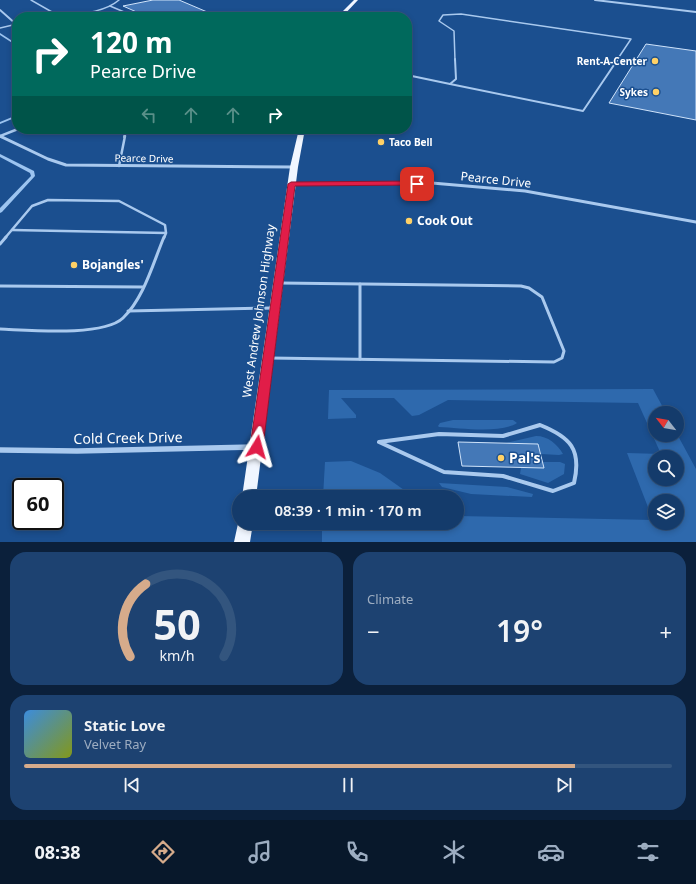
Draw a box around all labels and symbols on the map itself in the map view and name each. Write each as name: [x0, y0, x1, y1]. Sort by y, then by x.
place label: Rent-A-Center: [577, 54, 648, 68]
marker: Rent-A-Center: [650, 56, 660, 66]
place label: Sykes: [620, 85, 648, 99]
marker: Sykes: [651, 87, 661, 97]
place label: Taco Bell: [389, 135, 433, 149]
marker: Taco Bell: [376, 137, 386, 147]
street label: Pearce Drive: [114, 150, 174, 166]
pin: [400, 167, 434, 201]
street label: Pearce Drive: [460, 167, 532, 192]
place label: Cook Out: [417, 212, 473, 229]
marker: Cook Out: [404, 216, 414, 226]
street label: West Andrew Johnson Highway: [238, 222, 279, 399]
place label: Bojangles': [82, 256, 144, 273]
marker: Bojangles': [69, 260, 79, 270]
north arrow: [648, 406, 684, 442]
position arrow: [236, 426, 278, 468]
street label: Cold Creek Drive: [73, 427, 183, 448]
place label: Pal's: [509, 448, 541, 467]
marker: Pal's: [496, 453, 506, 463]
speed limit sign: 60: [12, 478, 64, 530]

